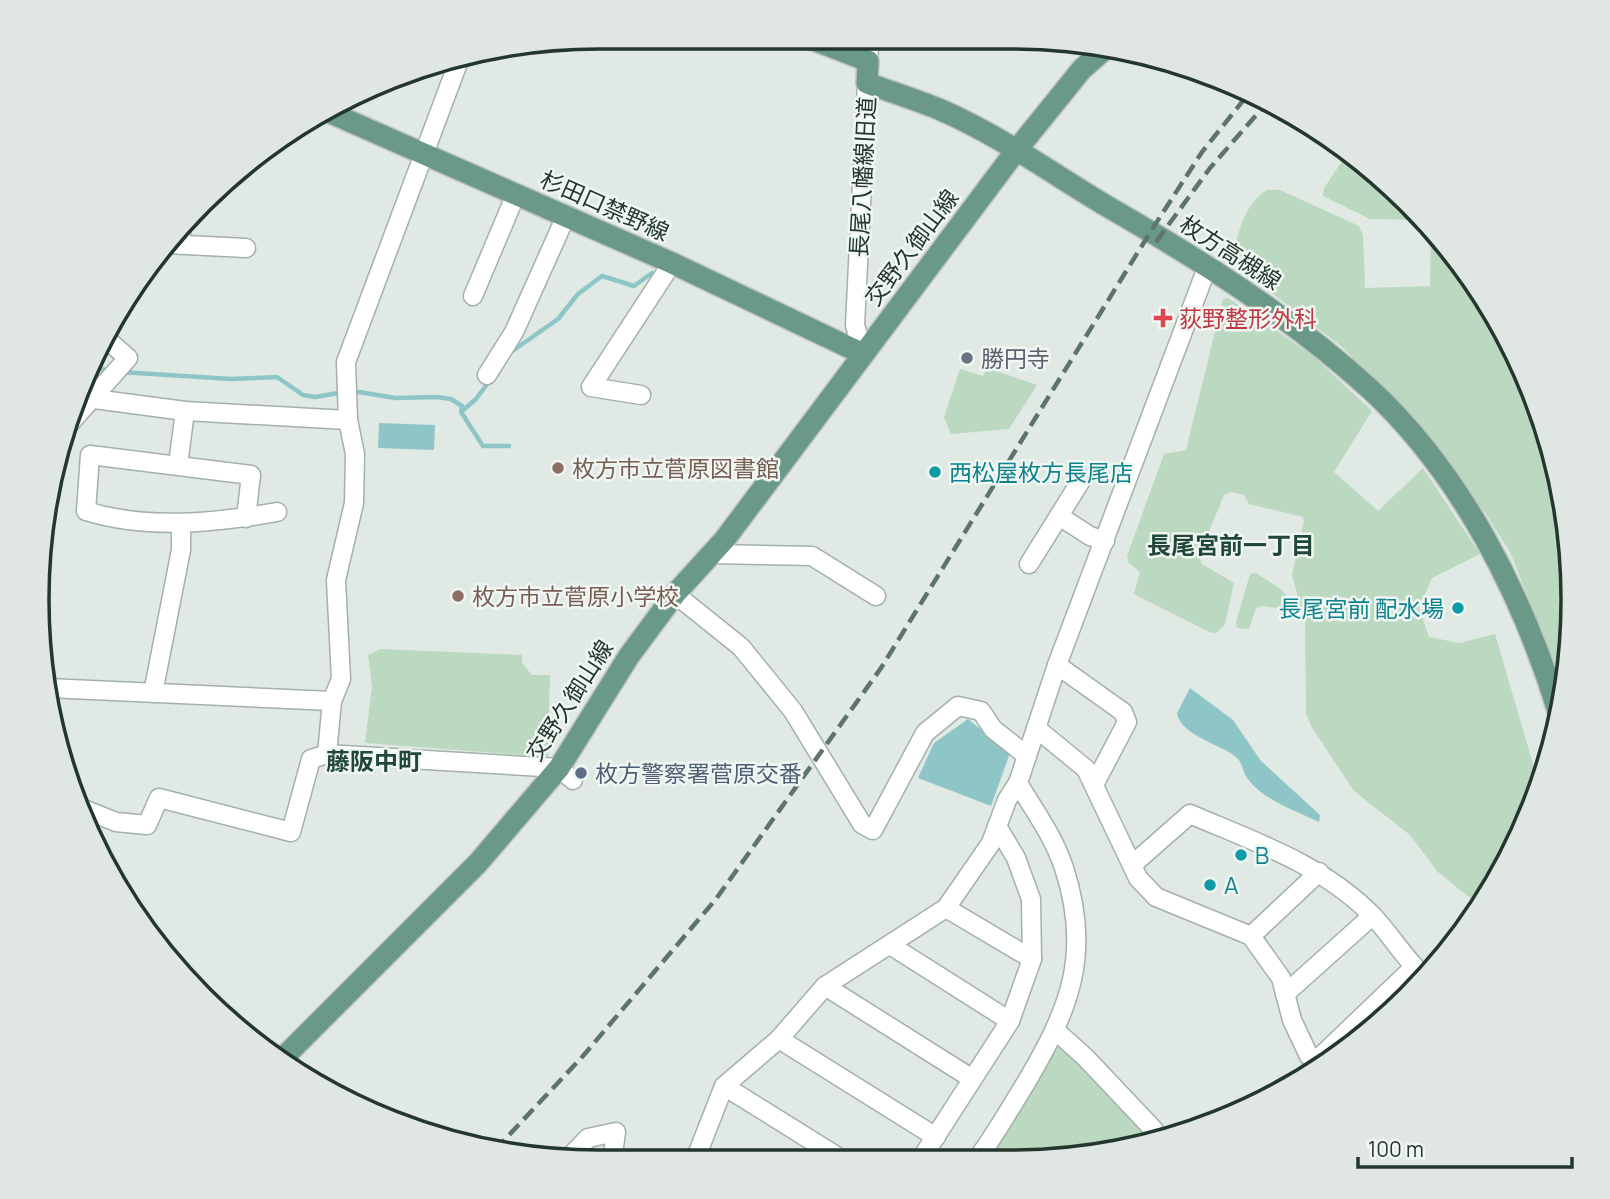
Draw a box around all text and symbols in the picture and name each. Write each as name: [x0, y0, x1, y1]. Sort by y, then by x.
street label: 長尾八幡線旧道: [842, 96, 882, 258]
street label: 杉田口禁野線: [535, 162, 675, 248]
street label: 交野久御山線: [857, 182, 965, 312]
street label: 枚方高槻線: [1174, 207, 1288, 297]
place label: 荻野整形外科: [1179, 302, 1317, 334]
marker: 荻野整形外科: [1153, 308, 1173, 328]
place label: 勝円寺: [981, 342, 1050, 374]
marker: 勝円寺: [959, 350, 975, 366]
place label: 枚方市立菅原図書館: [572, 452, 779, 484]
place label: 西松屋枚方長尾店: [949, 456, 1133, 488]
marker: 枚方市立菅原図書館: [550, 460, 566, 476]
marker: 西松屋枚方長尾店: [927, 464, 943, 480]
district label: 長尾宮前一丁目: [1147, 528, 1315, 561]
place label: 枚方市立菅原小学校: [472, 580, 679, 612]
marker: 枚方市立菅原小学校: [450, 588, 466, 604]
place label: 長尾宮前 配水場: [1278, 592, 1444, 624]
marker: 長尾宮前 配水場: [1450, 600, 1466, 616]
street label: 交野久御山線: [518, 633, 620, 767]
district label: 藤阪中町: [326, 744, 422, 777]
place label: 枚方警察署菅原交番: [595, 757, 802, 789]
marker: 枚方警察署菅原交番: [573, 765, 589, 781]
place label: B: [1255, 839, 1269, 871]
marker: B: [1233, 847, 1249, 863]
place label: A: [1224, 869, 1239, 901]
marker: A: [1202, 877, 1218, 893]
scale bar: [1358, 1126, 1572, 1170]
text: 100 m: [1368, 1135, 1424, 1163]

